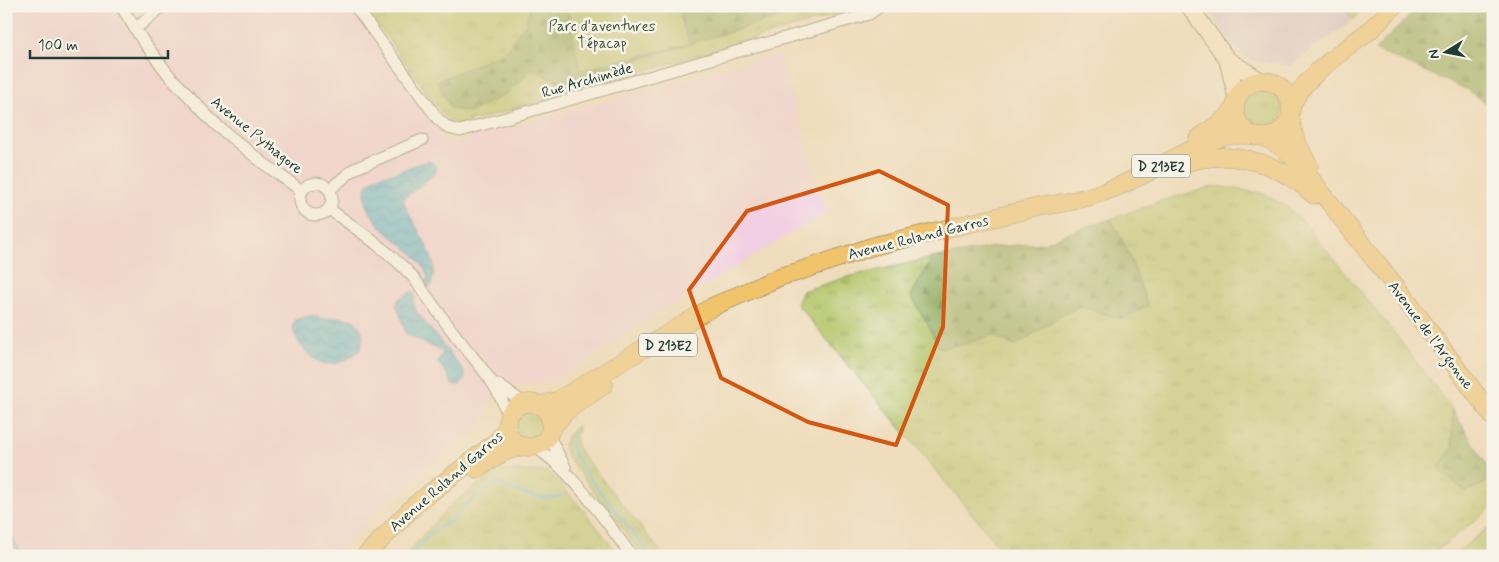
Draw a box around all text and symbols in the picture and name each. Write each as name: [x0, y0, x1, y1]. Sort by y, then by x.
park label: Parc d'aventures Tépacap: [548, 17, 656, 54]
scale bar: [30, 28, 168, 60]
north arrow: [1422, 28, 1472, 78]
text: 100 m: [38, 36, 78, 56]
text: N: [1425, 48, 1444, 60]
street label: Rue Archimède: [540, 58, 635, 103]
street label: Avenue Pythagore: [206, 92, 307, 179]
road number: D 213E2: [1132, 154, 1190, 178]
street label: Avenue Roland Garros: [846, 211, 991, 265]
street label: Avenue de l'Argonne: [1382, 277, 1478, 394]
road number: D 213E2: [639, 334, 697, 356]
street label: Avenue Roland Garros: [386, 427, 508, 537]

